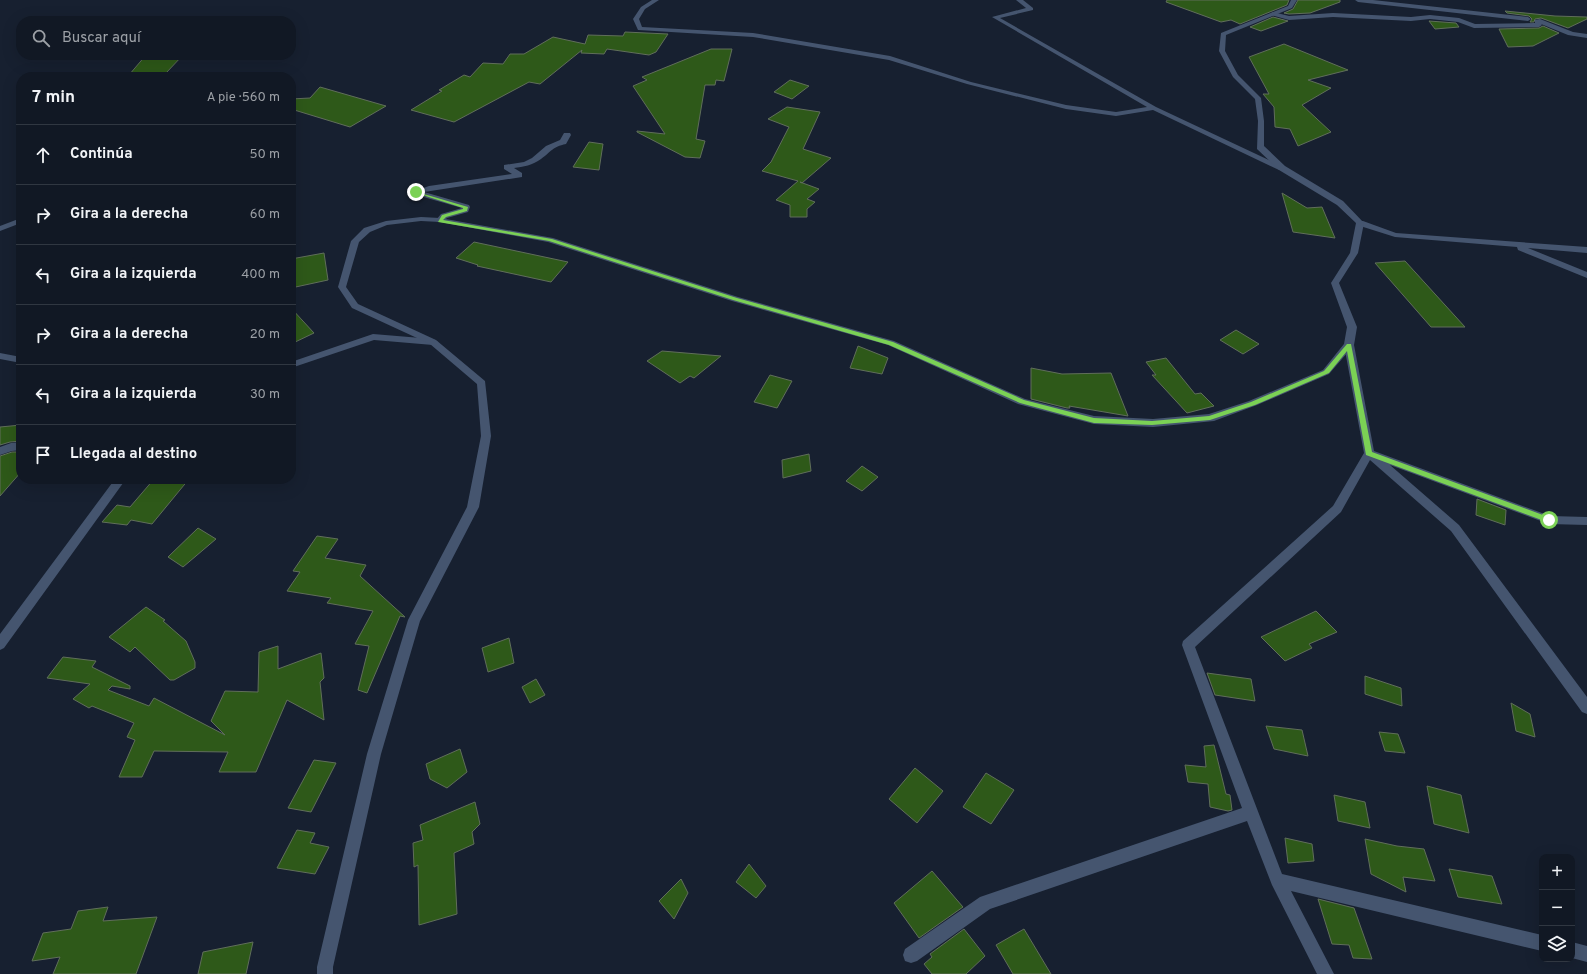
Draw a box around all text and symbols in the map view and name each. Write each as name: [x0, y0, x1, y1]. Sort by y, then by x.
search box: [16, 16, 296, 60]
icon: search: [30, 27, 52, 49]
text: Buscar aquí: [62, 29, 141, 48]
text: 7 min: [32, 87, 75, 109]
text: A pie · 560 m: [207, 90, 280, 106]
icon: ahead: [32, 144, 54, 166]
text: Continúa: [70, 145, 132, 164]
text: 50 m: [250, 147, 280, 163]
route end: [407, 183, 425, 201]
icon: right: [32, 204, 54, 226]
text: Gira a la derecha: [70, 205, 188, 224]
text: 60 m: [250, 207, 280, 223]
icon: left: [32, 264, 54, 286]
text: Gira a la izquierda: [70, 265, 197, 284]
text: 400 m: [241, 267, 280, 283]
icon: right: [32, 324, 54, 346]
text: Gira a la derecha: [70, 325, 188, 344]
text: 20 m: [250, 327, 280, 343]
icon: left: [32, 384, 54, 406]
text: Gira a la izquierda: [70, 385, 197, 404]
text: 30 m: [250, 387, 280, 403]
icon: arrive: [32, 444, 54, 466]
text: Llegada al destino: [70, 445, 197, 464]
route start: [1540, 511, 1558, 529]
map controls: [1539, 854, 1575, 962]
button: +: [1539, 854, 1575, 890]
button: −: [1539, 890, 1575, 926]
button: layers: [1539, 926, 1575, 962]

